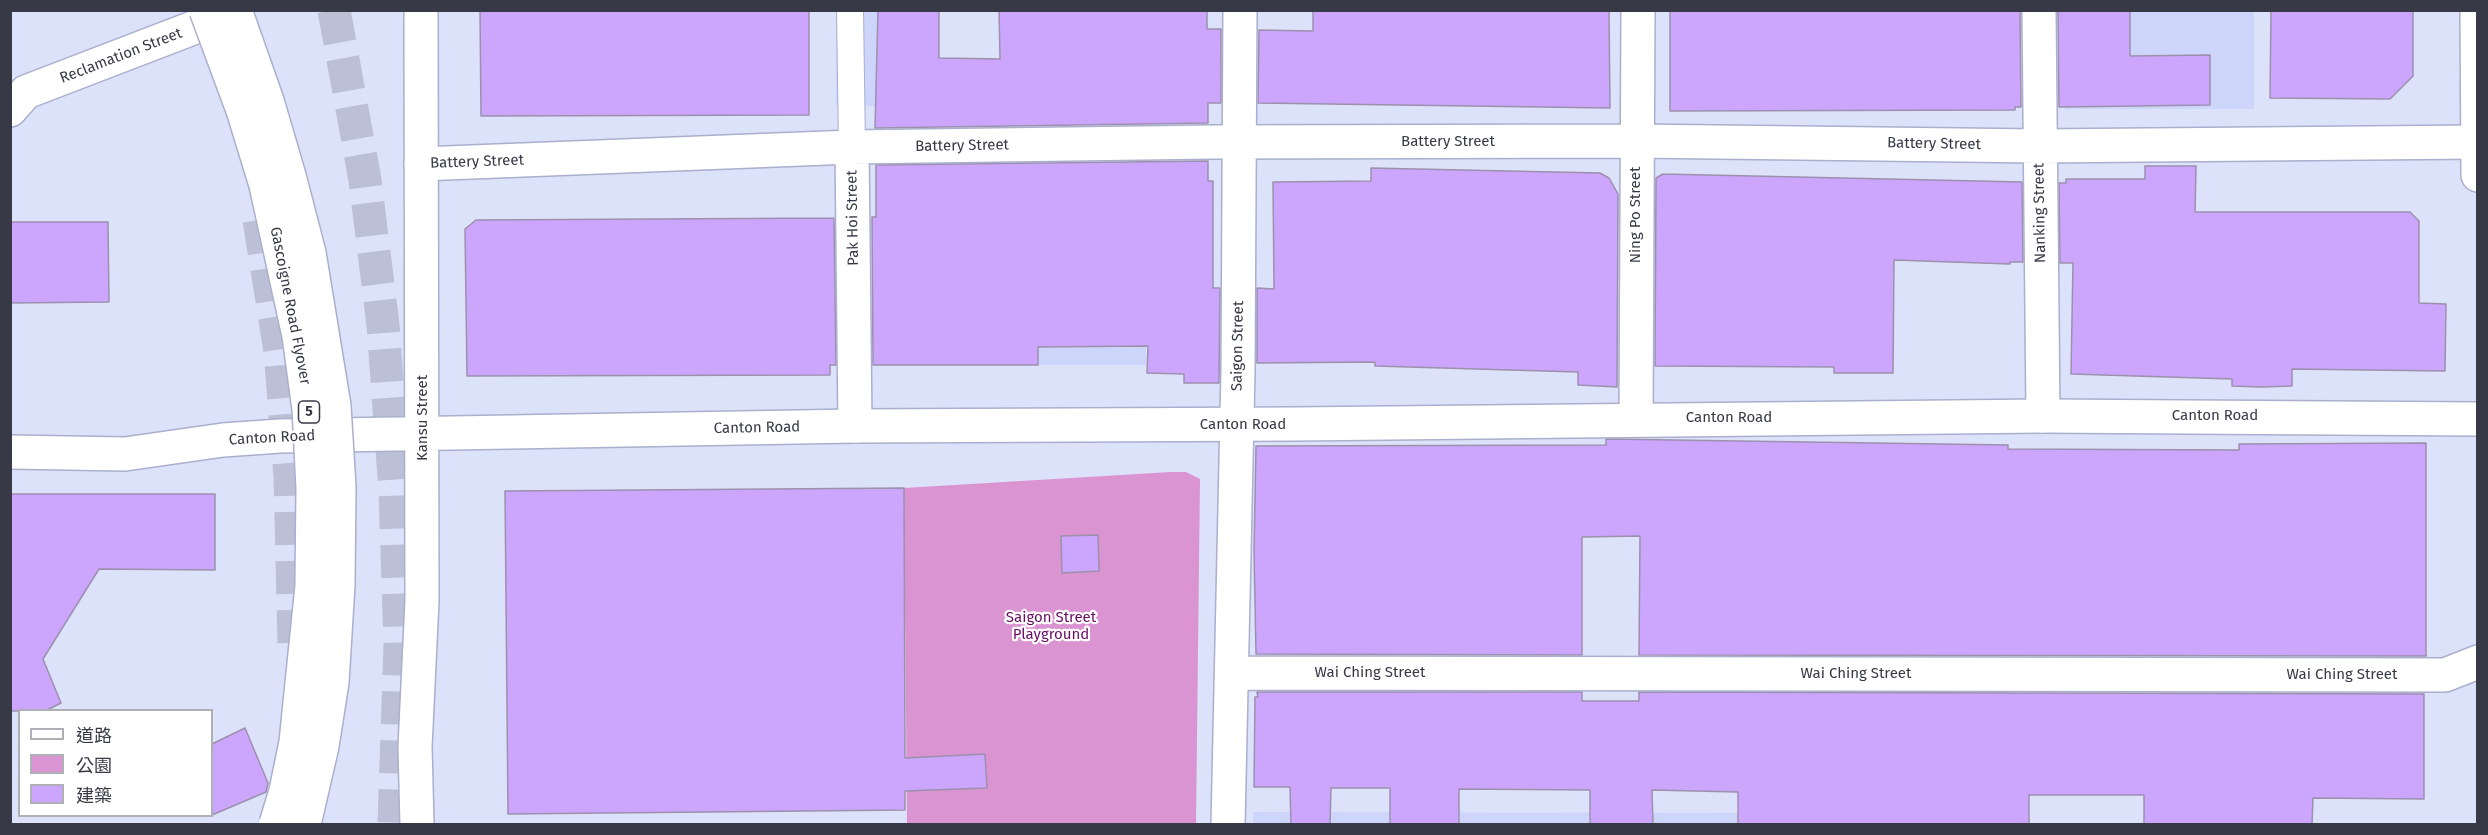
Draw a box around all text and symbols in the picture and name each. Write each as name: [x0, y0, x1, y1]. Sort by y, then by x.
street label: Reclamation Street: [57, 24, 185, 88]
street label: Battery Street: [1401, 133, 1495, 151]
street label: Battery Street: [1887, 134, 1981, 154]
street label: Battery Street: [915, 136, 1009, 156]
street label: Battery Street: [430, 151, 524, 173]
street label: Nanking Street: [2030, 163, 2050, 263]
street label: Ning Po Street: [1627, 167, 1645, 263]
street label: Pak Hoi Street: [843, 170, 863, 266]
street label: Gascoigne Road Flyover: [266, 226, 314, 386]
street label: Saigon Street: [1228, 301, 1248, 391]
street label: Kansu Street: [414, 375, 432, 461]
road number: 5: [298, 401, 320, 423]
street label: Canton Road: [2172, 407, 2258, 425]
street label: Canton Road: [1686, 409, 1772, 427]
street label: Canton Road: [1200, 416, 1286, 434]
street label: Canton Road: [714, 418, 800, 438]
street label: Canton Road: [228, 427, 316, 449]
park label: Saigon Street Playground: [1006, 609, 1096, 644]
street label: Wai Ching Street: [1315, 664, 1425, 682]
street label: Wai Ching Street: [1801, 665, 1911, 683]
street label: Wai Ching Street: [2287, 666, 2397, 684]
legend: [18, 709, 213, 817]
text: 道路: [76, 725, 112, 747]
text: 公園: [76, 755, 112, 777]
text: 建築: [76, 785, 112, 807]

